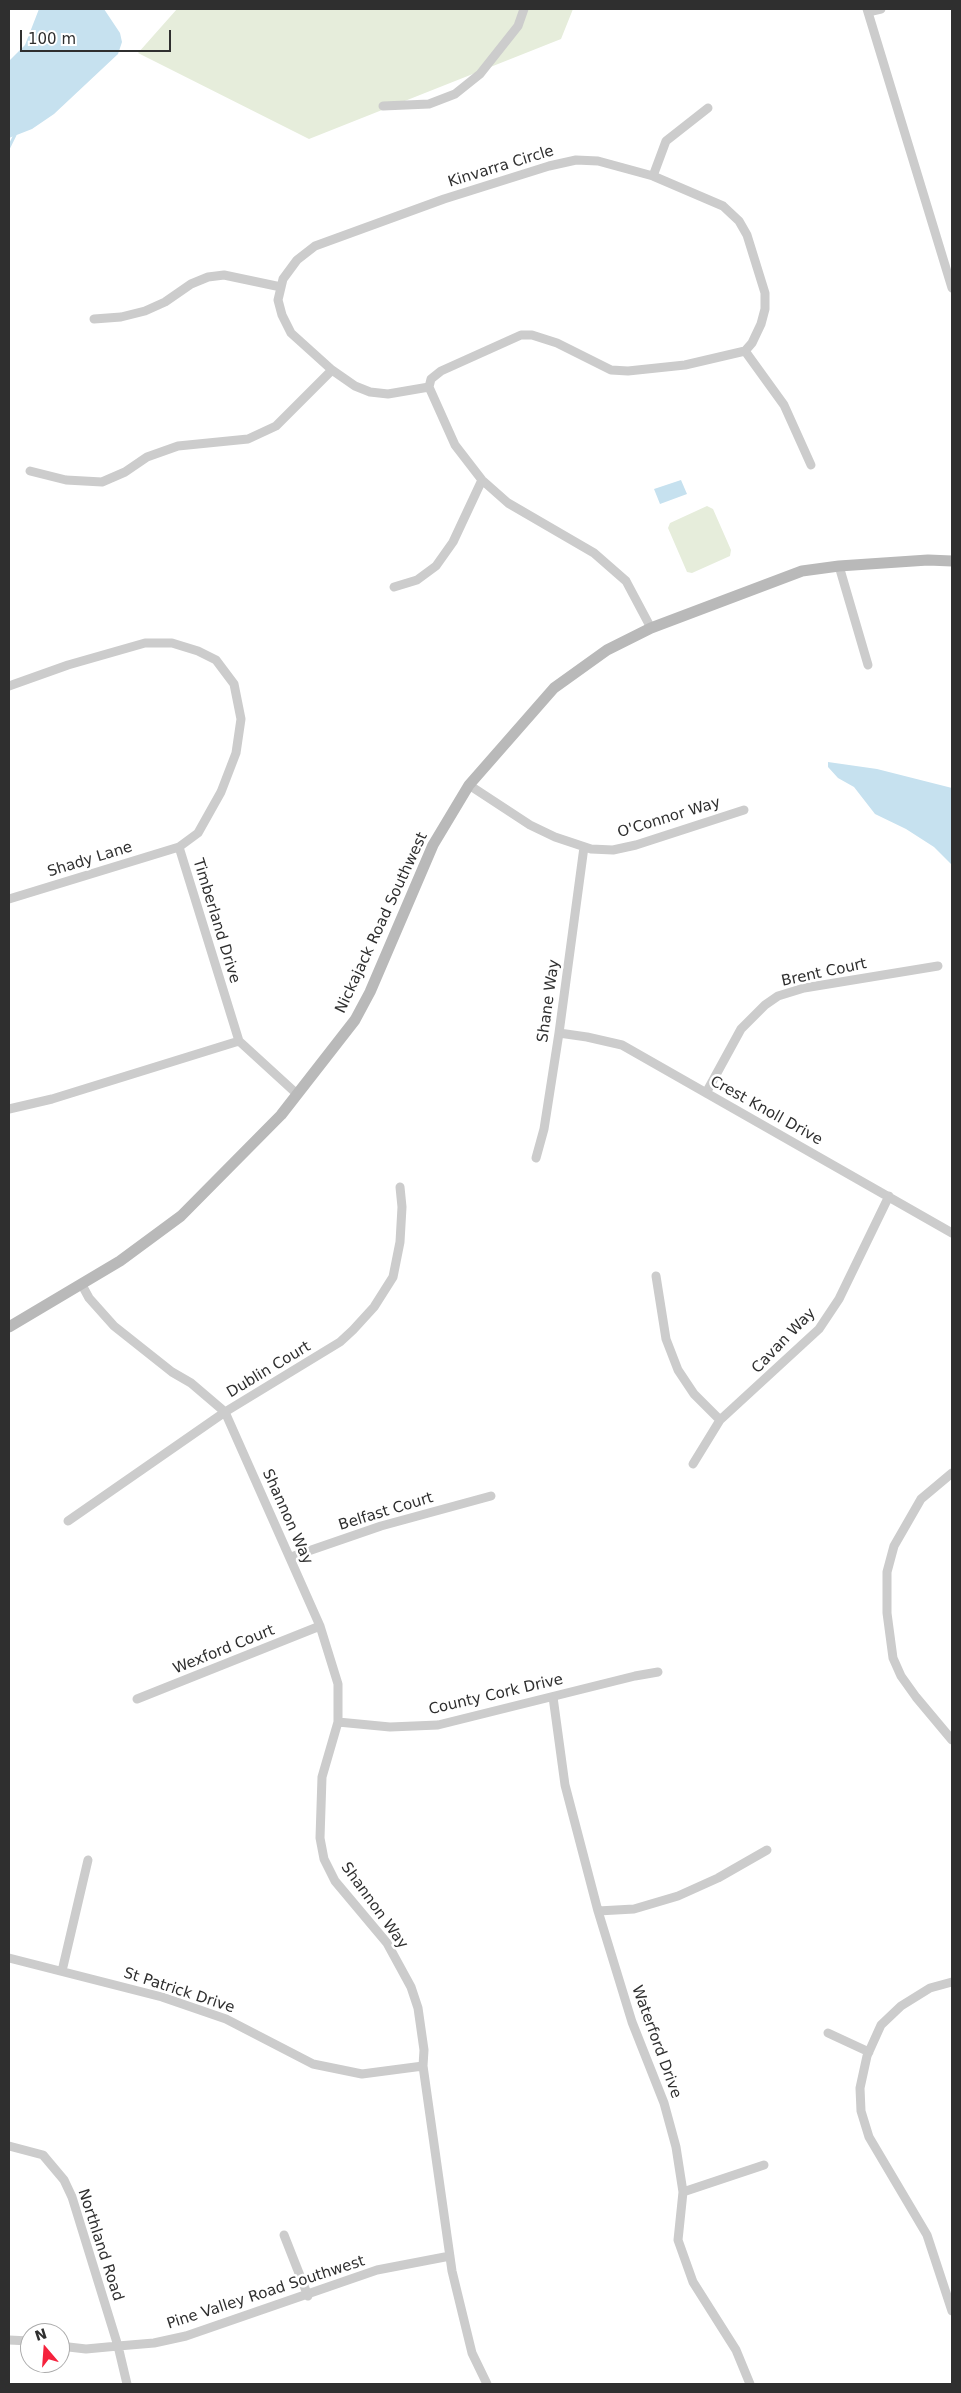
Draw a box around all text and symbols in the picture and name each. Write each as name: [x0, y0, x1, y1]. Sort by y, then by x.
scale bar: [22, 20, 174, 52]
text: 100 m: [28, 30, 76, 48]
street label: Kinvarra Circle: [446, 142, 556, 192]
street label: O'Connor Way: [615, 794, 723, 842]
street label: Nickajack Road Southwest: [332, 830, 432, 1016]
street label: Shady Lane: [45, 839, 135, 881]
street label: Timberland Drive: [188, 856, 244, 986]
street label: Brent Court: [780, 955, 868, 991]
street label: Shane Way: [534, 958, 564, 1044]
street label: Crest Knoll Drive: [707, 1073, 825, 1149]
street label: Cavan Way: [748, 1305, 820, 1377]
street label: Dublin Court: [224, 1338, 314, 1402]
street label: Shannon Way: [258, 1466, 316, 1568]
street label: Belfast Court: [337, 1489, 435, 1535]
street label: Wexford Court: [171, 1621, 277, 1679]
street label: County Cork Drive: [427, 1671, 565, 1719]
street label: Shannon Way: [337, 1859, 411, 1953]
street label: St Patrick Drive: [121, 1965, 237, 2017]
street label: Waterford Drive: [627, 1983, 685, 2101]
street label: Northland Road: [73, 2187, 127, 2303]
street label: Pine Valley Road Southwest: [165, 2252, 367, 2334]
north arrow: [20, 2323, 70, 2373]
text: N: [33, 2325, 49, 2344]

